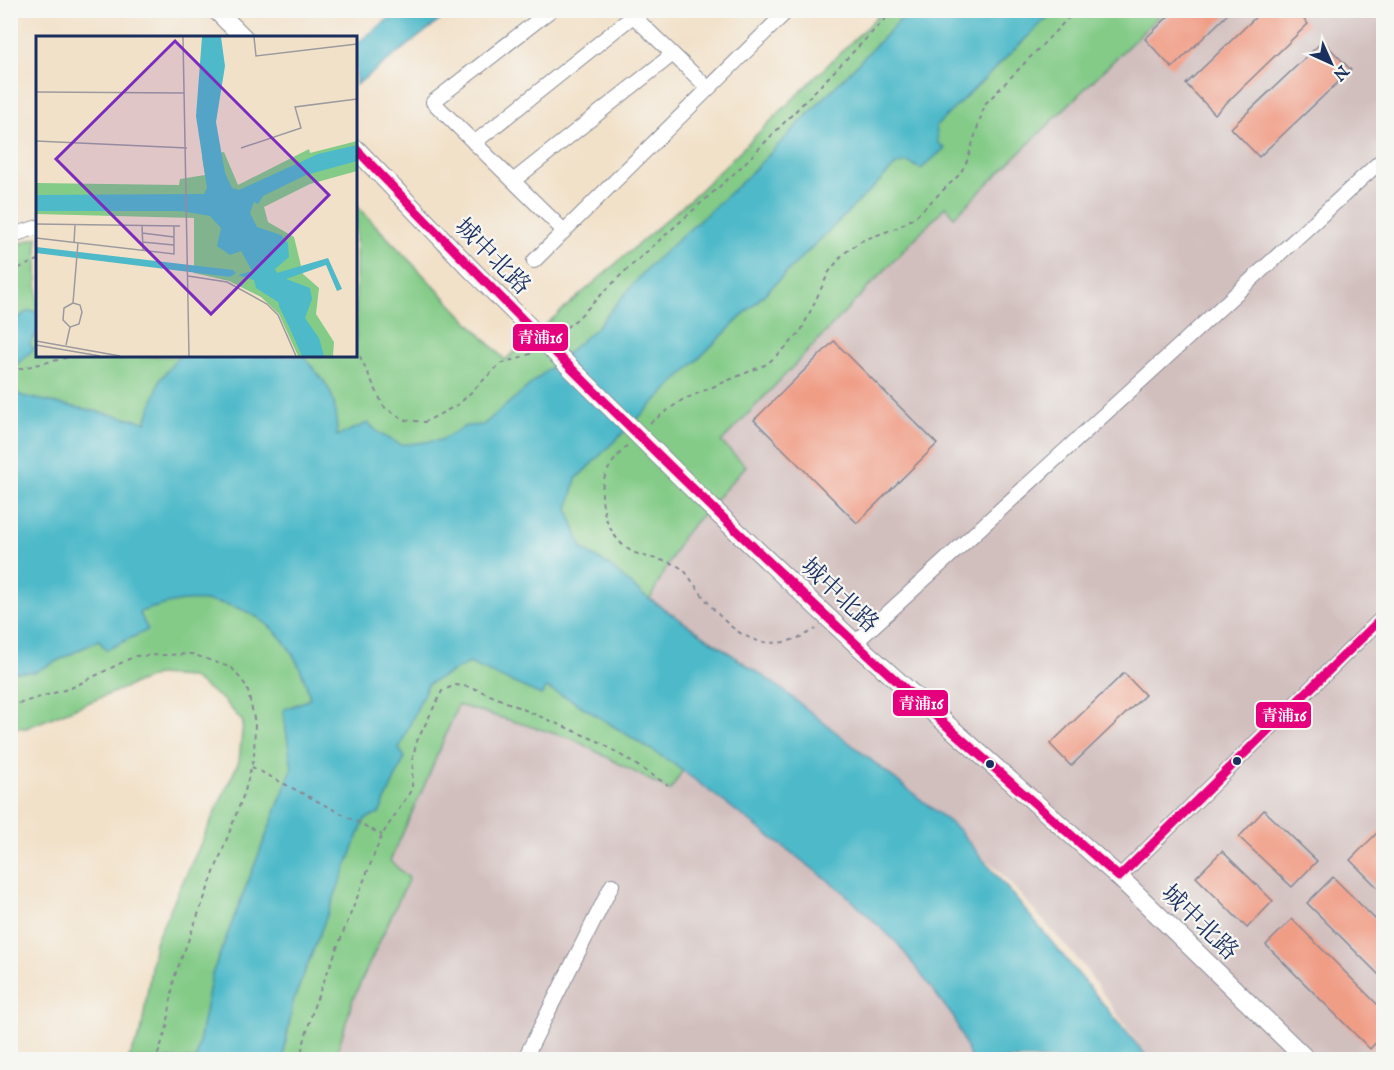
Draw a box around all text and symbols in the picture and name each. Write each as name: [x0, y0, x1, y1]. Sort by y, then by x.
north arrow: [1301, 33, 1361, 93]
inset map: [36, 36, 357, 357]
text: N: [1328, 60, 1353, 84]
street label: 城中北路: [447, 212, 537, 302]
line badge: 青浦16: [512, 323, 569, 352]
text: 青浦16: [518, 329, 564, 349]
street label: 城中北路: [793, 552, 885, 640]
line badge: 青浦16: [892, 689, 949, 717]
text: 青浦16: [899, 695, 945, 715]
line badge: 青浦16: [1255, 701, 1312, 729]
text: 青浦16: [1262, 707, 1308, 727]
unlabelled marker: [1231, 755, 1243, 767]
unlabelled marker: [984, 758, 996, 770]
street label: 城中北路: [1154, 879, 1244, 968]

